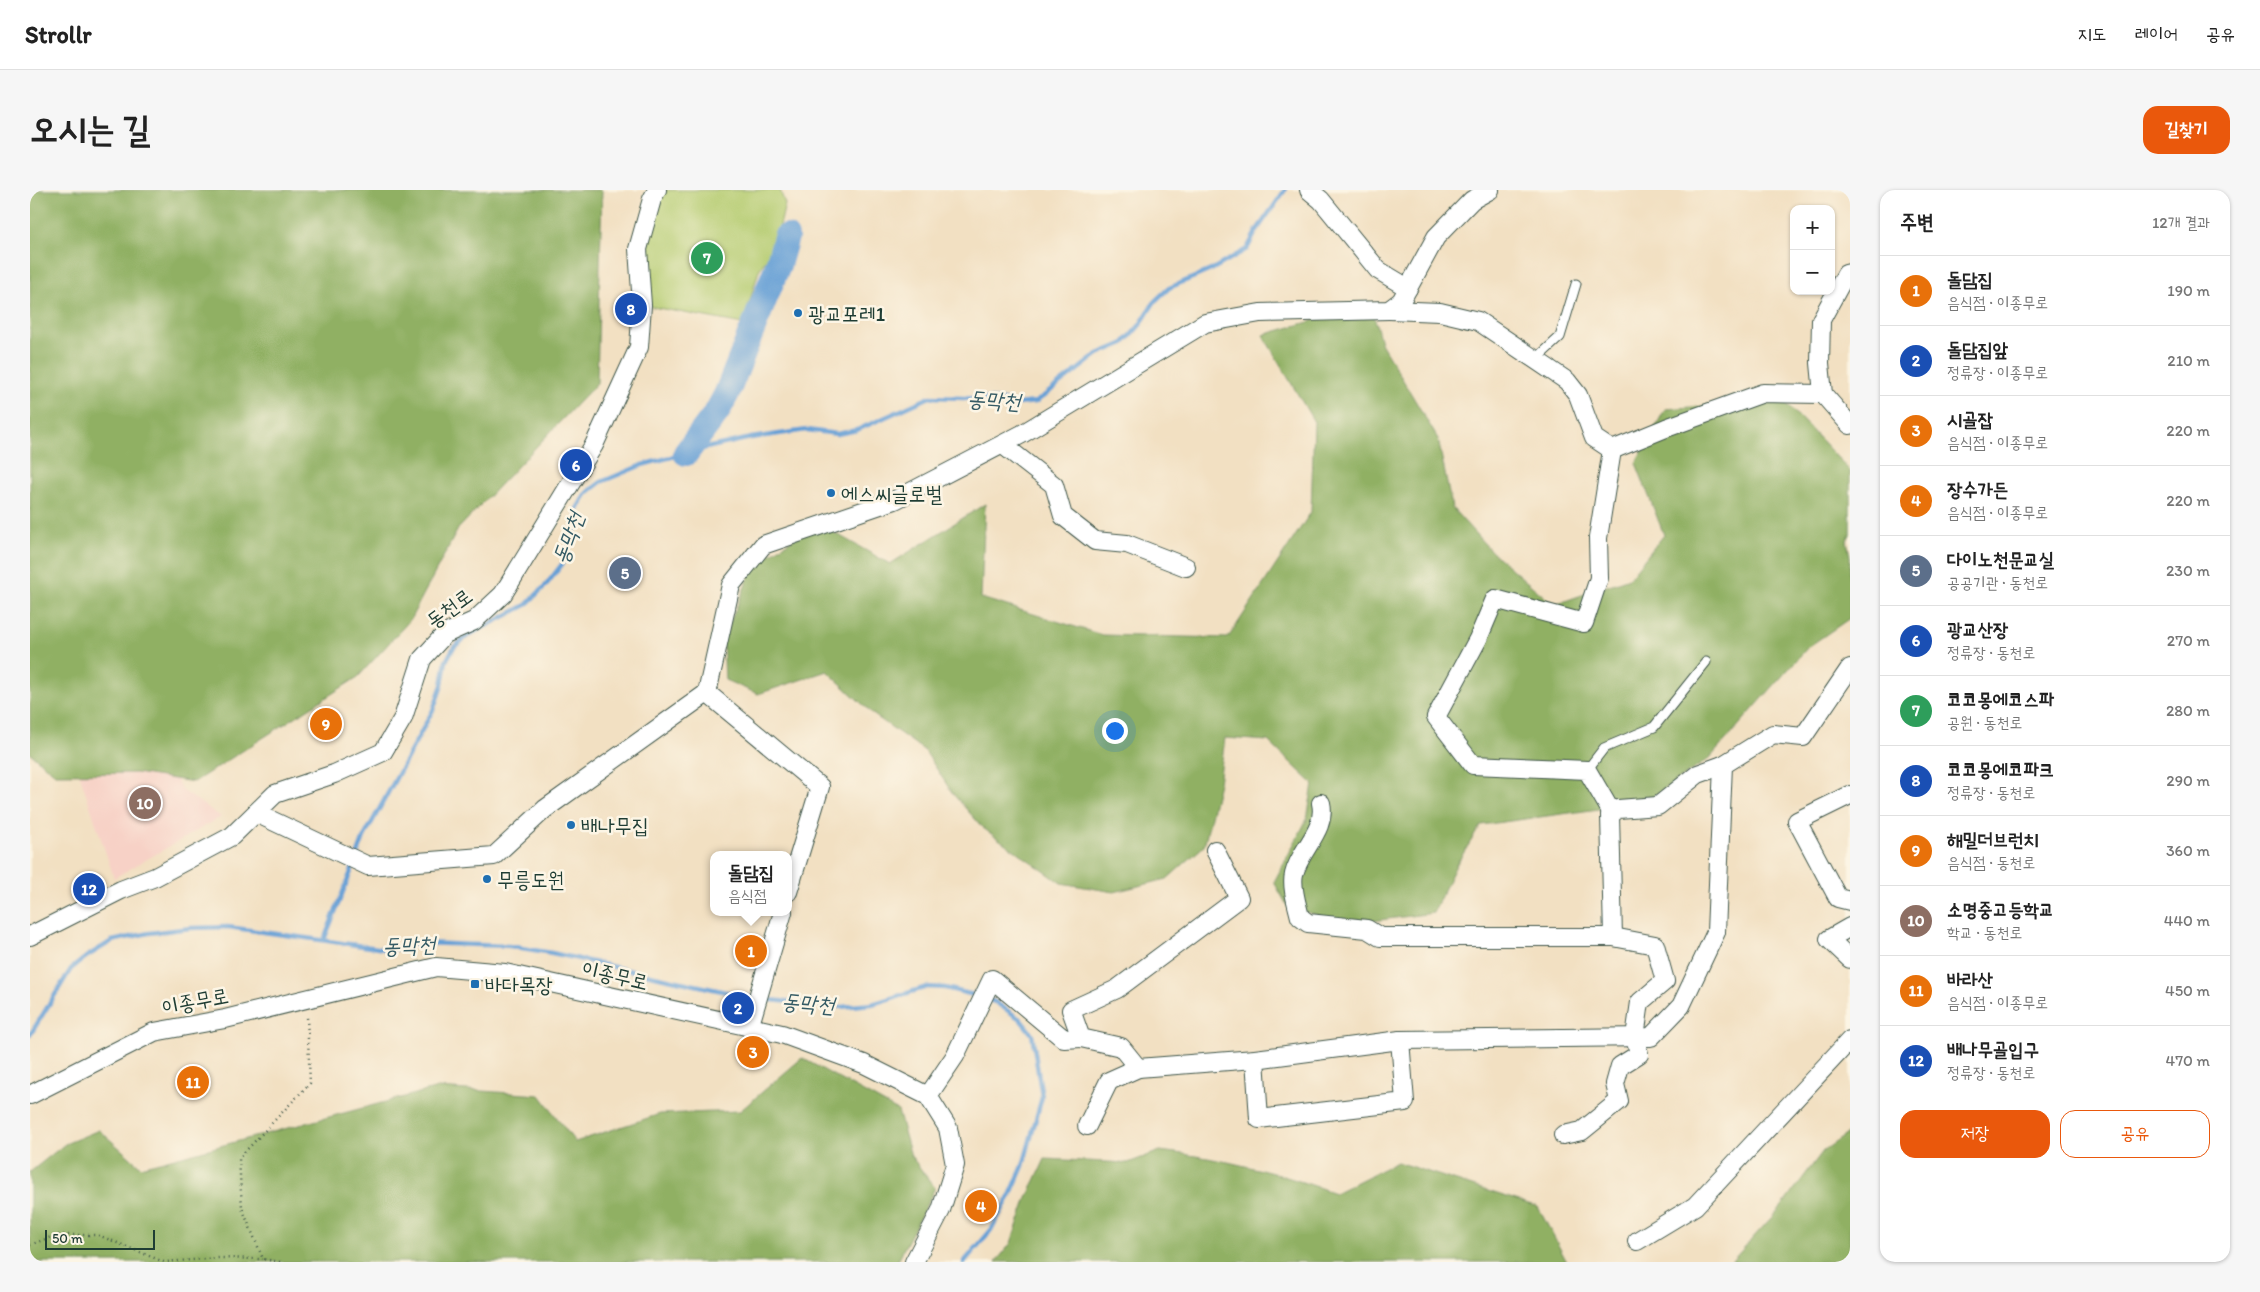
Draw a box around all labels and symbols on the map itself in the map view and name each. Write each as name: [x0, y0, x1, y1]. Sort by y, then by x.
pin: 7: [691, 239, 723, 277]
pin: 8: [615, 290, 647, 328]
place label: 광교포레1: [808, 301, 886, 326]
marker: 광교포레1: [792, 307, 804, 319]
water label: 동막천: [967, 385, 1024, 415]
pin: 6: [560, 446, 592, 484]
place label: 에스씨글로벌: [841, 481, 942, 506]
marker: 에스씨글로벌: [825, 487, 837, 499]
water label: 동막천: [546, 506, 591, 568]
pin: 5: [609, 554, 641, 592]
street label: 동천로: [421, 583, 477, 633]
pin: 9: [310, 705, 342, 743]
your location: [1102, 718, 1128, 744]
pin: 10: [129, 784, 161, 822]
place label: 배나무집: [581, 813, 649, 838]
marker: 배나무집: [565, 819, 577, 831]
place label: 무릉도원: [497, 867, 565, 892]
pin: 12: [73, 870, 105, 908]
marker: 무릉도원: [481, 873, 493, 885]
water label: 동막천: [382, 931, 438, 959]
pin: 1: [735, 932, 767, 970]
street label: 이종무로: [579, 955, 651, 995]
place label: 바다목장: [485, 972, 553, 997]
marker: 바다목장: [469, 978, 481, 990]
street label: 이종무로: [159, 982, 231, 1020]
water label: 동막천: [780, 987, 838, 1019]
pin: 2: [722, 989, 754, 1027]
pin: 3: [737, 1033, 769, 1071]
pin: 11: [177, 1063, 209, 1101]
pin: 4: [965, 1187, 997, 1225]
scale bar: [45, 1227, 155, 1250]

